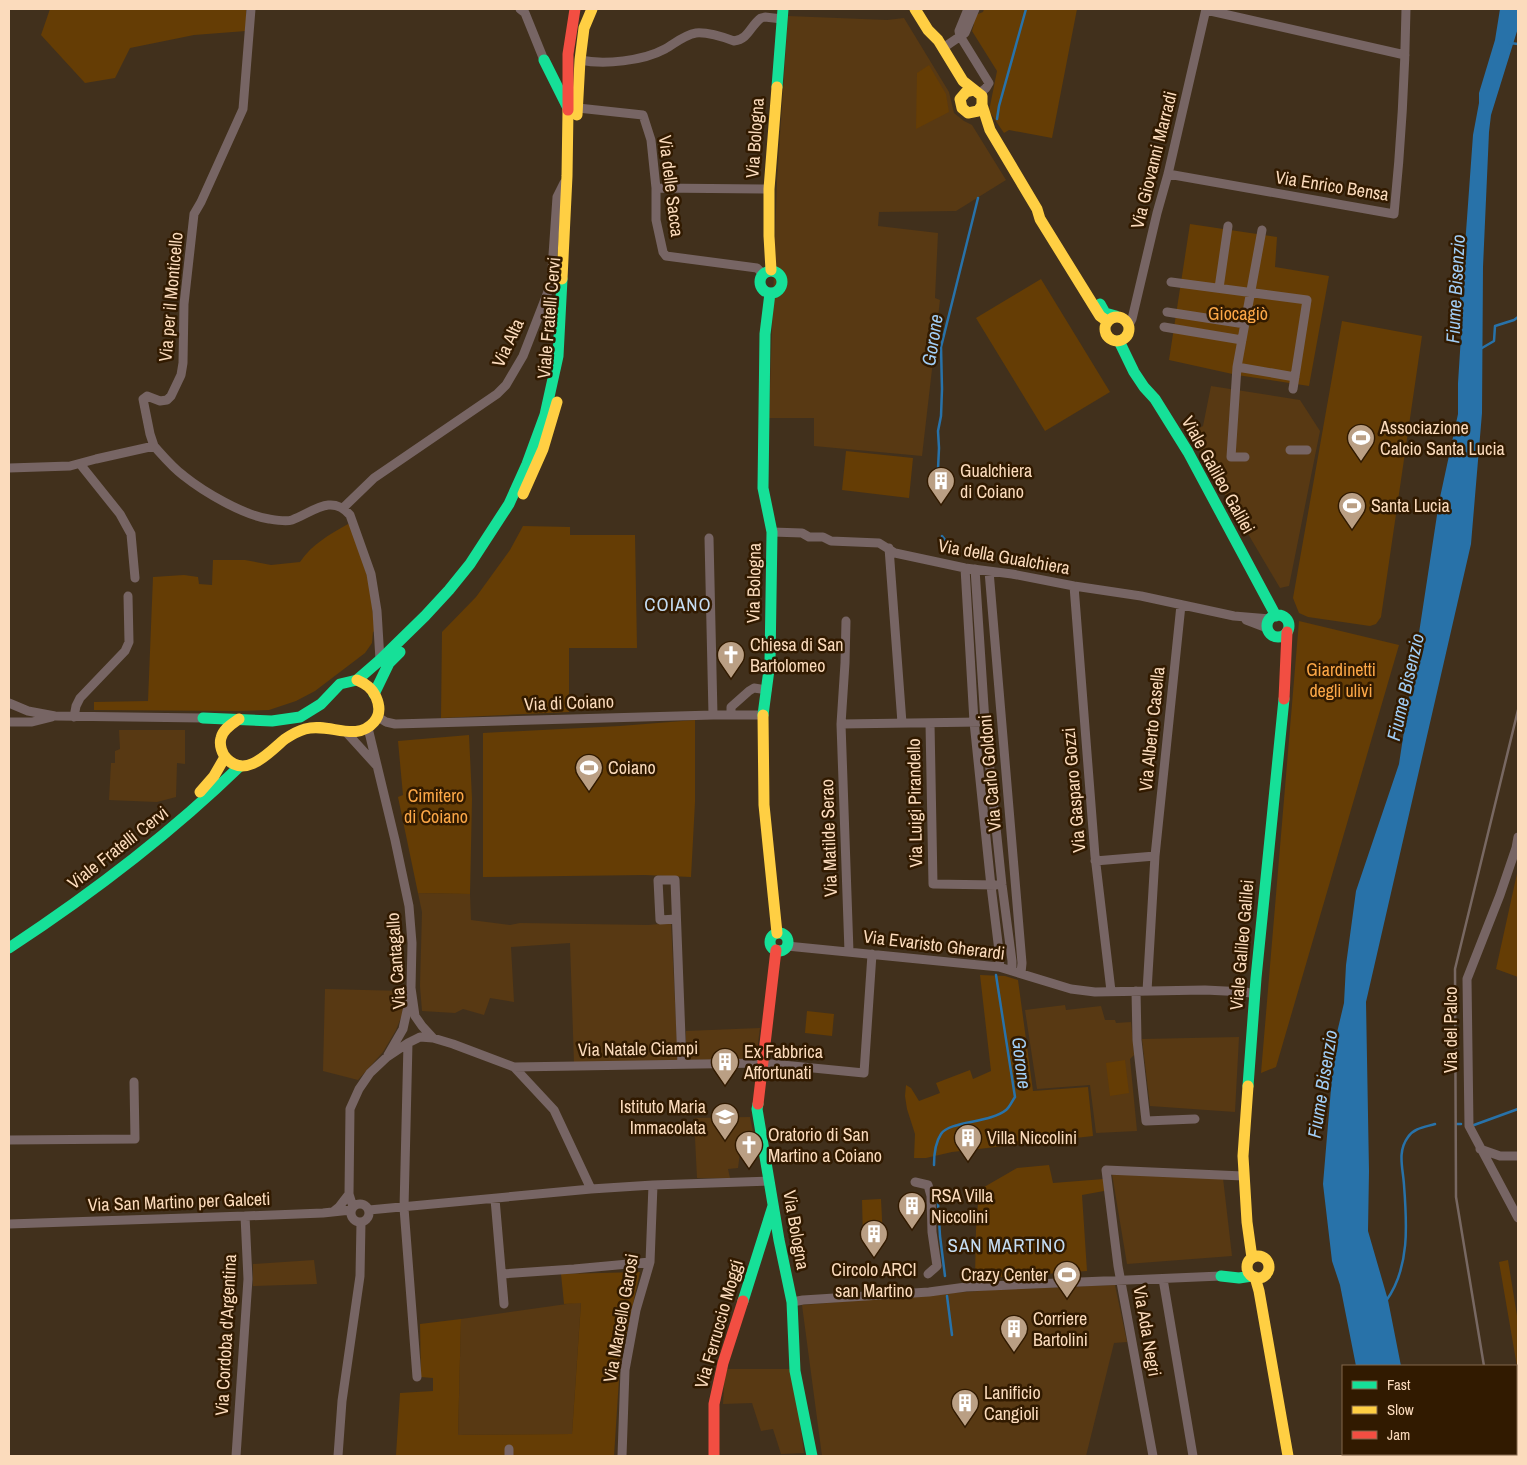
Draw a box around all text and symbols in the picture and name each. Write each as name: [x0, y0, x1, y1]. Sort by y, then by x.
street label: Via Giovanni Marradi: [1124, 89, 1183, 231]
street label: Via Bologna: [739, 97, 770, 179]
street label: Via delle Sacca: [653, 134, 690, 238]
street label: Via Enrico Bensa: [1274, 164, 1391, 207]
street label: Via per il Monticello: [152, 231, 189, 363]
water label: Fiume Bisenzio: [1439, 234, 1471, 344]
street label: Viale Fratelli Cervi: [531, 256, 566, 380]
park label: Giocagiò: [1208, 301, 1268, 326]
water label: Gorone: [915, 312, 949, 368]
street label: Via Alta: [486, 315, 530, 371]
street label: Viale Galileo Galilei: [1176, 411, 1261, 538]
place label: Associazione Calcio Santa Lucia: [1379, 415, 1505, 461]
sports icon: Associazione Calcio Santa Lucia: [1346, 423, 1376, 462]
place label: Gualchiera di Coiano: [960, 458, 1032, 504]
building icon: Gualchiera di Coiano: [926, 466, 956, 505]
sports icon: Santa Lucia: [1337, 491, 1367, 530]
place label: Santa Lucia: [1371, 493, 1450, 518]
street label: Via della Gualchiera: [936, 533, 1072, 580]
street label: Via Bologna: [740, 543, 767, 623]
district label: COIANO: [644, 591, 712, 617]
water label: Fiume Bisenzio: [1380, 631, 1430, 743]
place label: Chiesa di San Bartolomeo: [750, 632, 844, 678]
church icon: Chiesa di San Bartolomeo: [716, 640, 746, 679]
park label: Giardinetti degli ulivi: [1306, 657, 1376, 703]
street label: Via Alberto Casella: [1133, 665, 1170, 793]
street label: Via di Coiano: [524, 688, 614, 717]
street label: Via Carlo Goldoni: [972, 714, 1007, 832]
street label: Via Gasparo Gozzi: [1056, 727, 1091, 854]
street label: Via Luigi Pirandello: [901, 738, 928, 868]
sports icon: Coiano: [574, 753, 604, 792]
place label: Coiano: [608, 755, 656, 780]
street label: Via Matilde Serao: [814, 779, 843, 897]
park label: Cimitero di Coiano: [404, 783, 468, 829]
street label: Viale Fratelli Cervi: [62, 800, 173, 895]
street label: Viale Galileo Galilei: [1223, 879, 1260, 1011]
street label: Via Cantagallo: [380, 912, 411, 1010]
street label: Via Evaristo Gherardi: [862, 923, 1006, 966]
street label: Via del Palco: [1438, 987, 1463, 1073]
water label: Fiume Bisenzio: [1301, 1028, 1343, 1140]
street label: Via Natale Ciampi: [578, 1035, 698, 1062]
water label: Gorone: [1006, 1036, 1038, 1090]
place label: Ex Fabbrica Affortunati: [743, 1039, 823, 1085]
building icon: Ex Fabbrica Affortunati: [710, 1047, 740, 1086]
place label: Istituto Maria Immacolata: [620, 1094, 706, 1140]
school or university icon: Istituto Maria Immacolata: [710, 1102, 740, 1141]
place label: Oratorio di San Martino a Coiano: [768, 1122, 882, 1168]
building icon: Villa Niccolini: [953, 1123, 983, 1162]
place label: Villa Niccolini: [987, 1125, 1077, 1150]
church icon: Oratorio di San Martino a Coiano: [734, 1130, 764, 1169]
place label: RSA Villa Niccolini: [931, 1183, 993, 1229]
street label: Via San Martino per Galceti: [87, 1186, 271, 1217]
street label: Via Bologna: [777, 1188, 816, 1272]
building icon: RSA Villa Niccolini: [897, 1191, 927, 1230]
building icon: Circolo ARCI san Martino: [859, 1219, 889, 1258]
district label: SAN MARTINO: [948, 1232, 1066, 1258]
street label: Via Marcello Garosi: [597, 1252, 644, 1384]
street label: Via Cordoba d'Argentina: [209, 1254, 242, 1416]
street label: Via Ferruccio Moggi: [688, 1257, 749, 1391]
place label: Circolo ARCI san Martino: [831, 1257, 917, 1303]
sports icon: Crazy Center: [1052, 1260, 1082, 1299]
place label: Crazy Center: [961, 1262, 1048, 1287]
street label: Via Ada Negri: [1127, 1284, 1168, 1378]
place label: Corriere Bartolini: [1033, 1306, 1088, 1352]
building icon: Corriere Bartolini: [999, 1314, 1029, 1353]
legend: [1342, 1365, 1517, 1455]
text: Fast: [1387, 1374, 1411, 1395]
place label: Lanificio Cangioli: [984, 1380, 1041, 1426]
building icon: Lanificio Cangioli: [950, 1388, 980, 1427]
text: Slow: [1387, 1399, 1414, 1420]
text: Jam: [1387, 1424, 1410, 1445]

